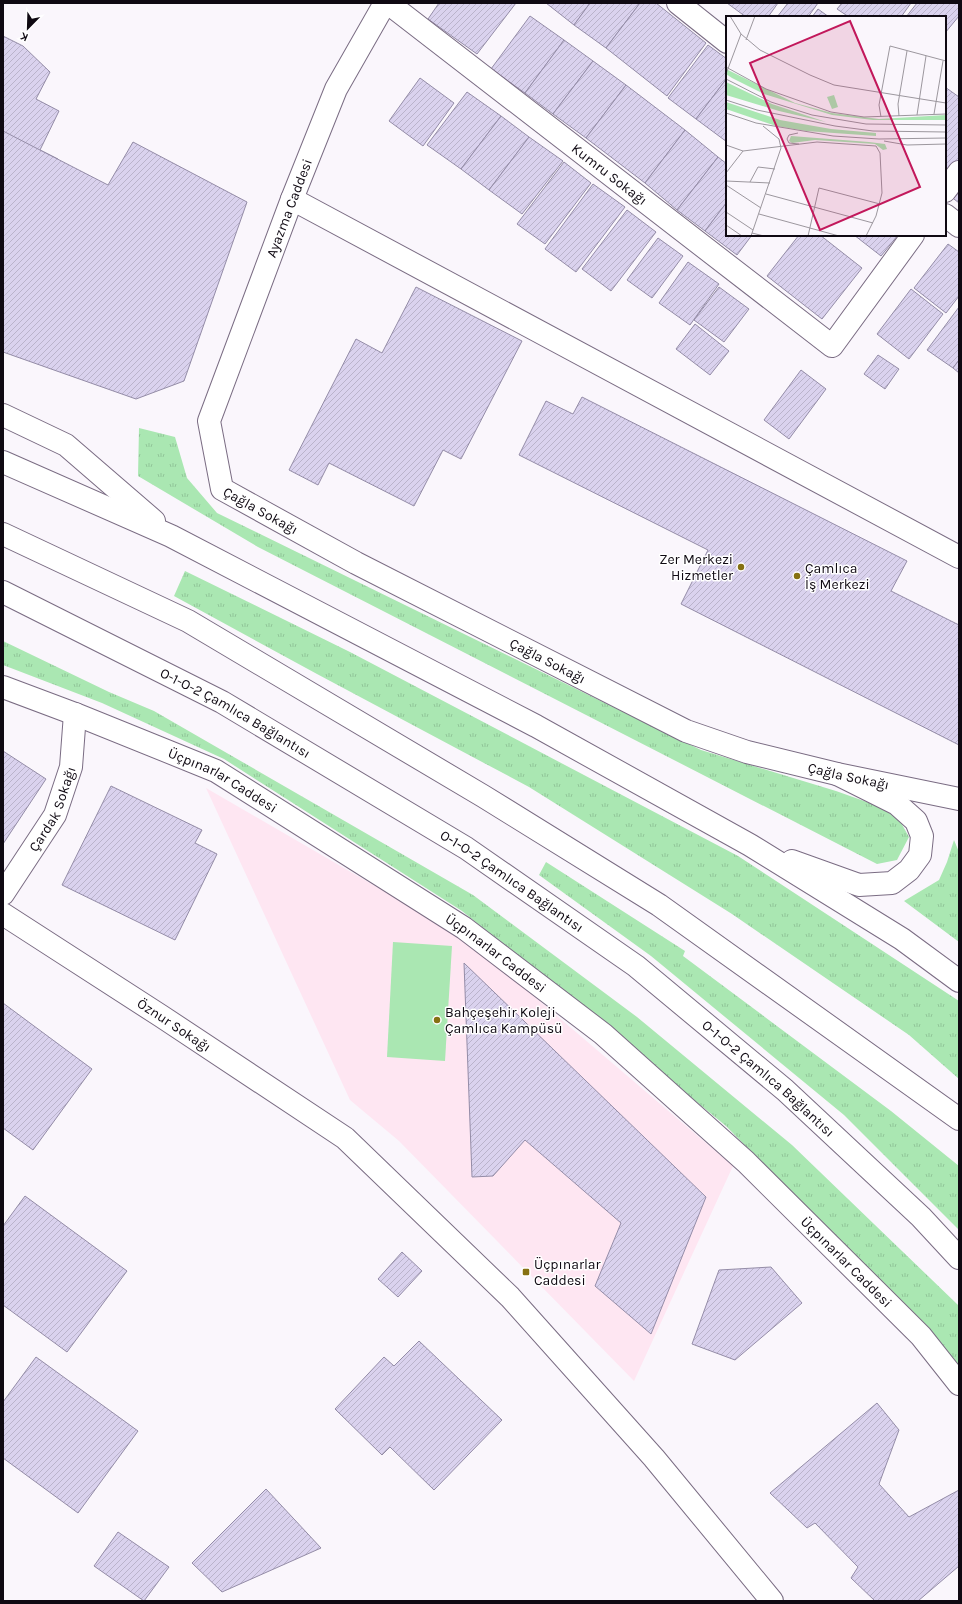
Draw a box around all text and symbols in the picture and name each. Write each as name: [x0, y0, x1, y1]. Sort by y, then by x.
north arrow: [8, 8, 48, 48]
inset map: [726, 16, 946, 236]
text: K: [18, 29, 30, 44]
street label: Kumru Sokağı: [568, 140, 650, 209]
street label: Ayazma Caddesi: [263, 156, 316, 260]
street label: Çağla Sokağı: [220, 483, 301, 538]
place label: Zer Merkezi Hizmetler: [659, 551, 734, 584]
place label: Çamlıca İş Merkezi: [805, 560, 870, 593]
marker: Zer Merkezi Hizmetler: [736, 562, 746, 572]
marker: Çamlıca İş Merkezi: [792, 571, 802, 581]
street label: Çağla Sokağı: [507, 635, 588, 687]
street label: O-1-O-2 Çamlıca Bağlantısı: [157, 664, 314, 762]
street label: Üçpınarlar Caddesi: [166, 745, 280, 817]
street label: Çağla Sokağı: [806, 759, 891, 794]
street label: Çardak Sokağı: [25, 764, 80, 855]
street label: O-1-O-2 Çamlıca Bağlantısı: [437, 827, 587, 936]
street label: Üçpınarlar Caddesi: [442, 910, 549, 997]
street label: Öznur Sokağı: [134, 995, 214, 1056]
place label: Bahçeşehir Koleji Çamlıca Kampüsü: [445, 1004, 563, 1037]
marker: Bahçeşehir Koleji Çamlıca Kampüsü: [432, 1015, 442, 1025]
street label: O-1-O-2 Çamlıca Bağlantısı: [698, 1017, 838, 1141]
street label: Üçpınarlar Caddesi: [797, 1213, 895, 1311]
place label: Üçpınarlar Caddesi: [534, 1256, 602, 1289]
marker: Üçpınarlar Caddesi: [521, 1267, 531, 1277]

